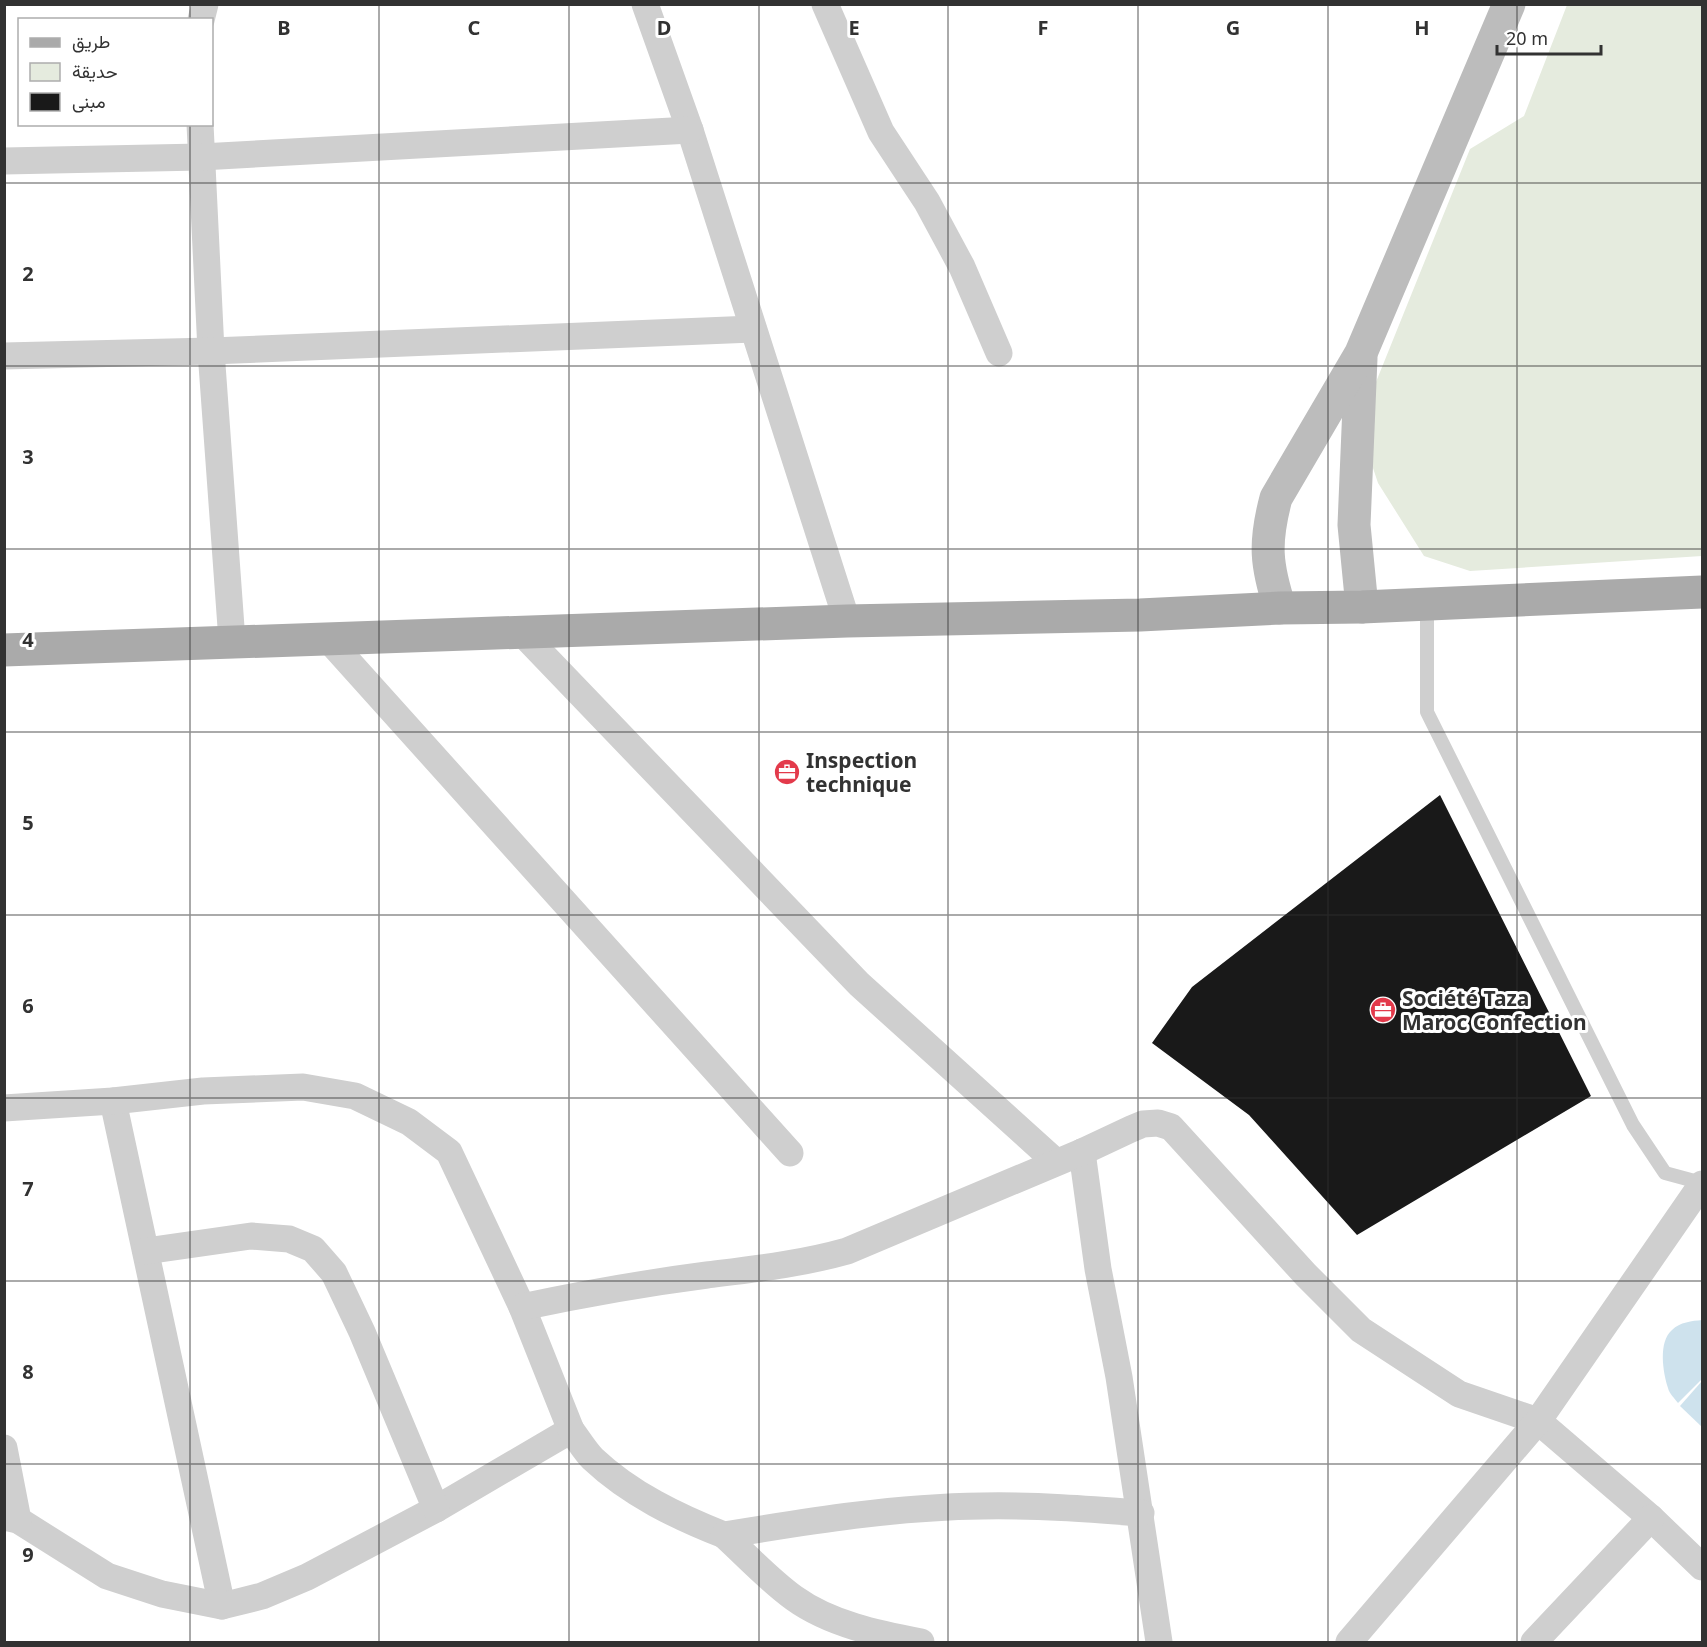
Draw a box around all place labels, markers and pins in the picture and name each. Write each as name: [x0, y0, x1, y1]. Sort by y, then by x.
place label: Inspection technique: [806, 746, 917, 798]
office icon: Inspection technique: [772, 757, 802, 787]
place label: Société Taza Maroc Confection: [1402, 984, 1587, 1036]
office icon: Société Taza Maroc Confection: [1368, 995, 1398, 1025]

